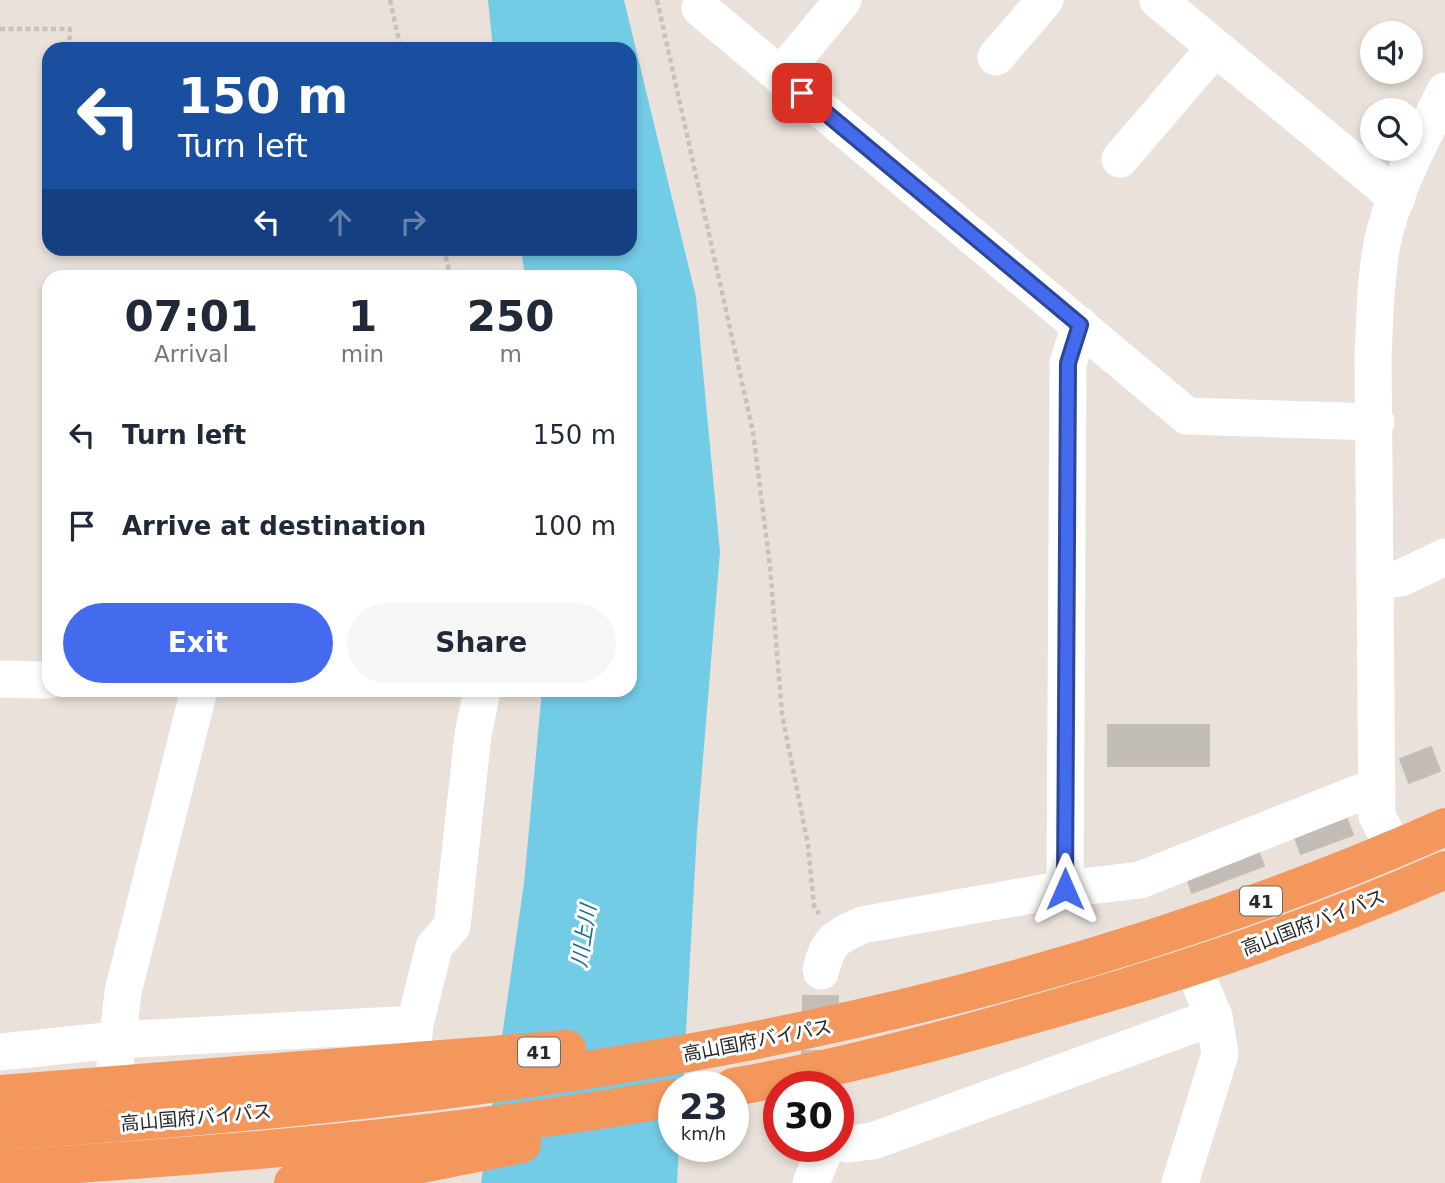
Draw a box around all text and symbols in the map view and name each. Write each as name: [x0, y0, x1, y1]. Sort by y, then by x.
map controls: [1360, 21, 1423, 161]
button: sound: [1360, 21, 1423, 84]
pin: [772, 63, 832, 123]
text: 150 m: [178, 68, 348, 125]
icon: left: [63, 70, 154, 161]
icon: arrive: [783, 74, 821, 112]
button: search: [1360, 98, 1423, 161]
text: Turn left: [178, 127, 308, 165]
icon: left: [248, 203, 286, 241]
icon: ahead: [321, 203, 359, 241]
icon: right: [394, 203, 432, 241]
text: 07:01: [125, 292, 258, 341]
text: 1: [348, 292, 377, 341]
text: 250: [467, 292, 554, 341]
text: Arrival: [154, 341, 229, 367]
text: min: [341, 341, 384, 367]
text: m: [499, 341, 522, 367]
icon: left: [63, 416, 101, 454]
text: Turn left: [122, 420, 246, 450]
text: 150 m: [533, 420, 616, 450]
icon: arrive: [63, 507, 101, 545]
text: Arrive at destination: [122, 511, 426, 541]
text: 100 m: [533, 511, 616, 541]
button: Exit: [63, 603, 333, 683]
button: Share: [347, 603, 616, 683]
position arrow: [1028, 852, 1102, 926]
street label: 高山国府バイパス: [1238, 885, 1388, 959]
road number: 41: [1240, 887, 1282, 916]
water label: 川上川: [567, 901, 601, 969]
street label: 高山国府バイパス: [680, 1015, 834, 1065]
road number: 41: [518, 1037, 560, 1066]
speed limit sign: 30: [763, 1071, 854, 1162]
text: 23: [679, 1087, 728, 1127]
street label: 高山国府バイパス: [120, 1099, 272, 1135]
text: km/h: [681, 1123, 726, 1144]

